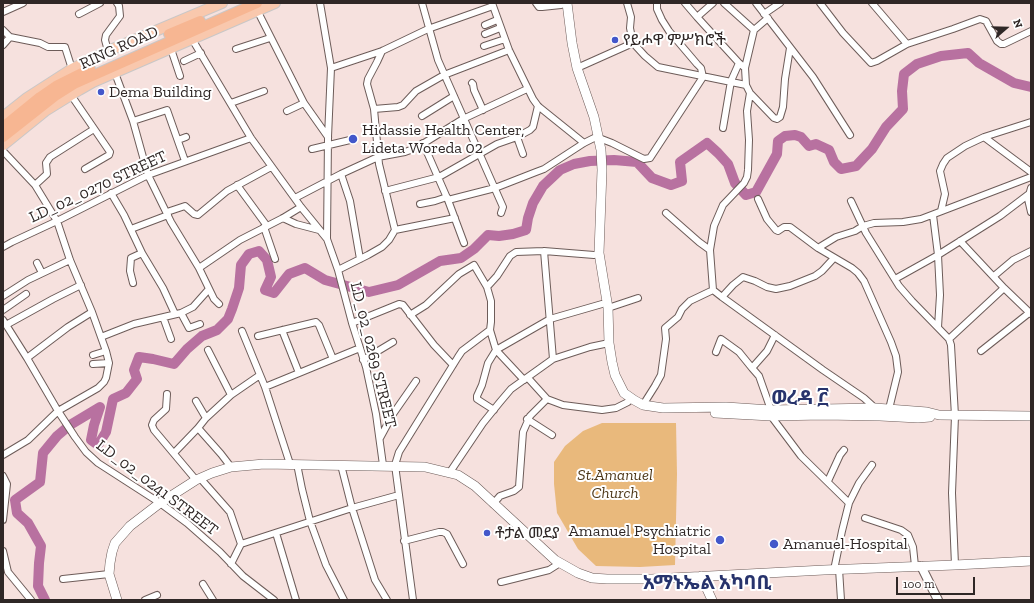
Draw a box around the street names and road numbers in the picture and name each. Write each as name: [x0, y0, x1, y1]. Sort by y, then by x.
street label: RING ROAD: [77, 22, 161, 74]
street label: LD_02_0270 STREET: [26, 147, 170, 227]
street label: LD_02_0269 STREET: [346, 280, 400, 430]
street label: LD_02_0241 STREET: [92, 436, 222, 540]

